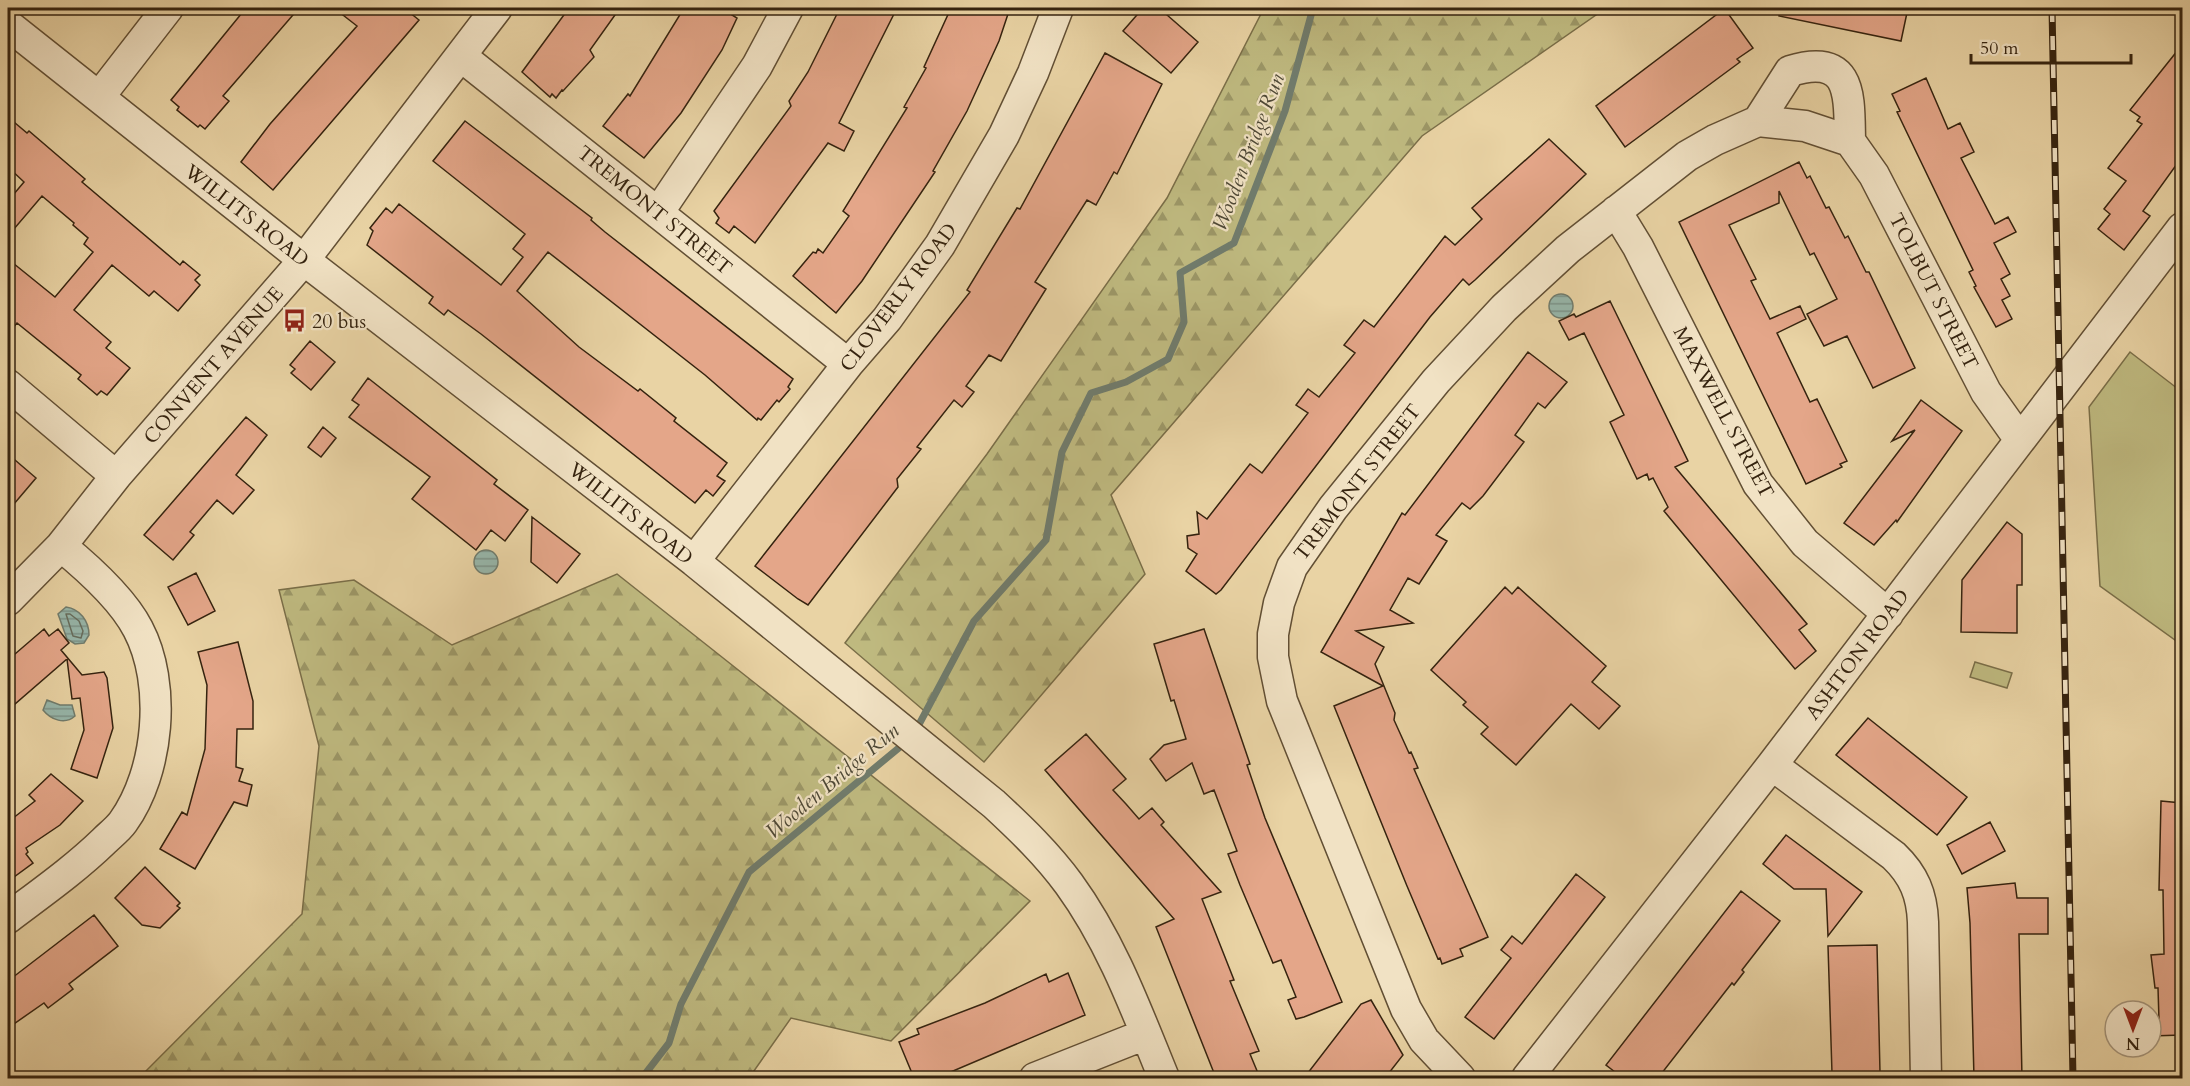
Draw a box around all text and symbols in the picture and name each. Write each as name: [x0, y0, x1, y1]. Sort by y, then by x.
scale bar: [1971, 27, 2132, 65]
text: 50 m: [1980, 36, 2019, 61]
water label: Wooden Bridge Run: [1205, 69, 1292, 235]
street label: TREMONT STREET: [572, 139, 738, 281]
street label: WILLITS ROAD: [178, 157, 315, 273]
street label: TOLBUT STREET: [1883, 209, 1985, 374]
street label: CLOVERLY ROAD: [834, 217, 963, 377]
street label: CONVENT AVENUE: [137, 281, 289, 450]
bus stop icon: 20 bus: [281, 308, 307, 334]
place label: 20 bus: [312, 308, 366, 335]
street label: MAXWELL STREET: [1667, 322, 1780, 503]
street label: TREMONT STREET: [1288, 398, 1427, 566]
street label: WILLITS ROAD: [562, 455, 699, 571]
street label: ASHTON ROAD: [1799, 583, 1915, 725]
water label: Wooden Bridge Run: [759, 716, 906, 846]
north arrow: [2103, 999, 2163, 1059]
text: N: [2126, 1032, 2140, 1054]

